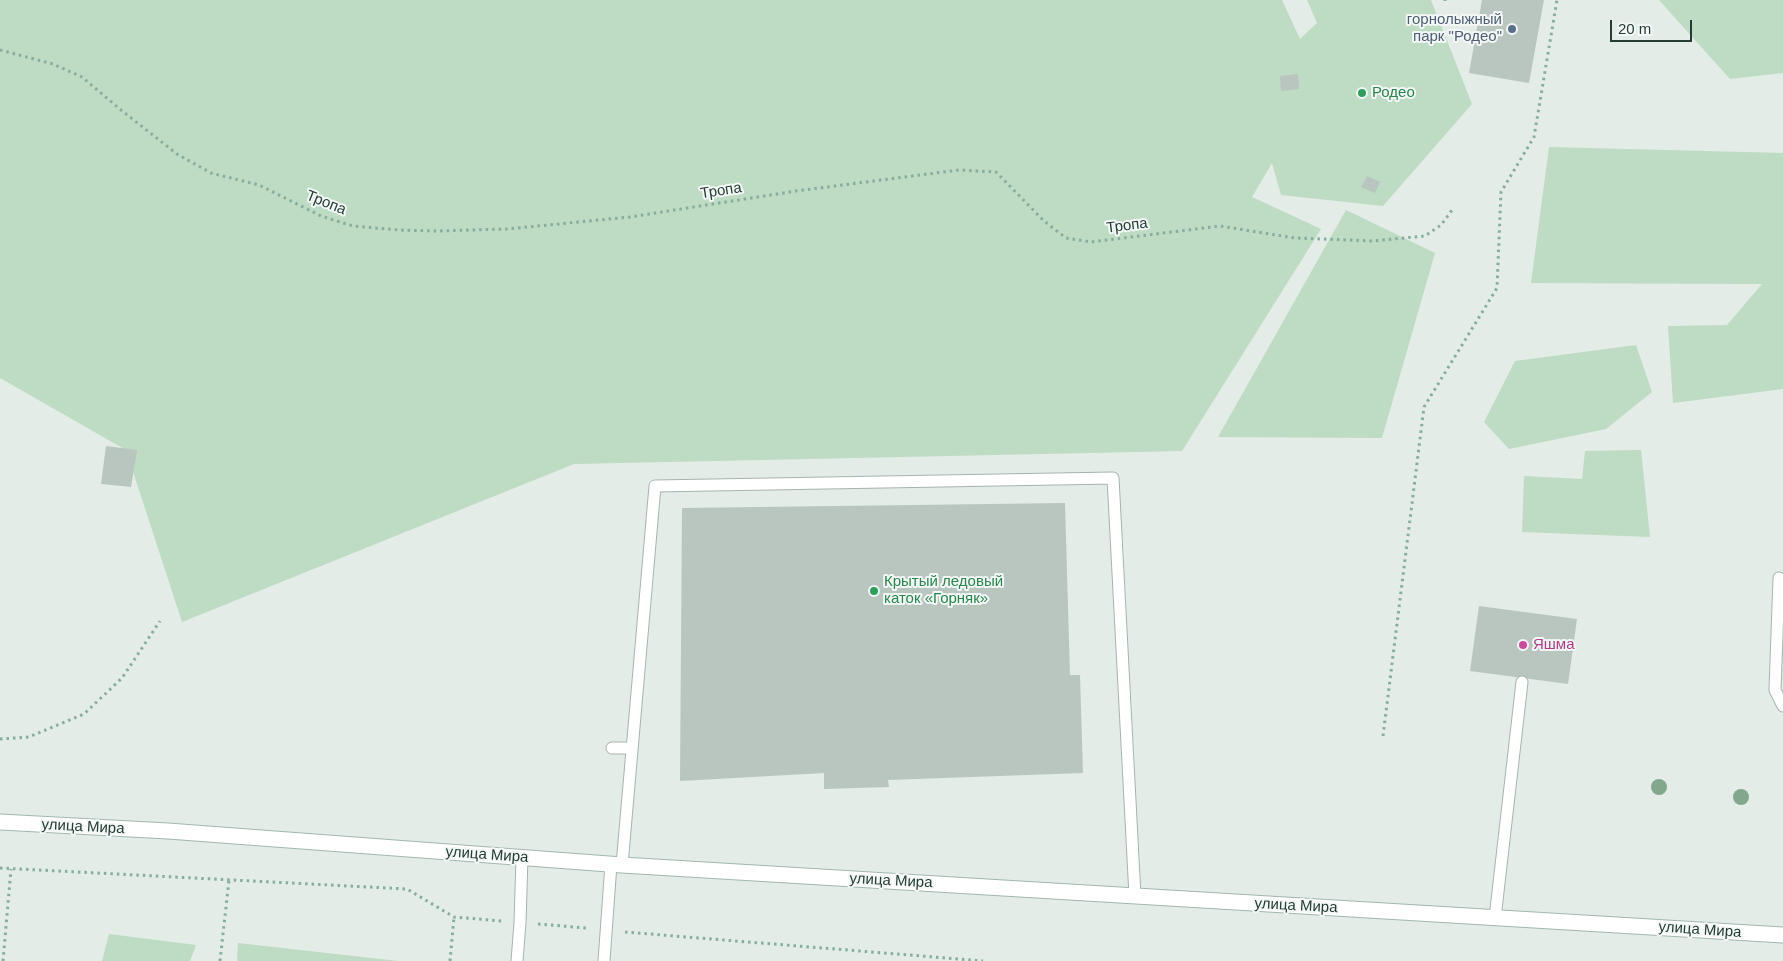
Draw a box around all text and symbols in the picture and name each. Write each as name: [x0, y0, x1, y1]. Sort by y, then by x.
scale bar: [1613, 10, 1696, 42]
place label: горнолыжный парк "Родео": [1407, 11, 1502, 46]
text: 20 m: [1618, 20, 1651, 37]
marker: горнолыжный парк "Родео": [1506, 23, 1518, 35]
place label: Родео: [1372, 84, 1415, 102]
marker: Родео: [1356, 87, 1368, 99]
street label: Тропа: [699, 179, 743, 203]
street label: Тропа: [303, 187, 349, 219]
street label: Тропа: [1105, 215, 1149, 237]
place label: Крытый ледовый каток «Горняк»: [884, 573, 1003, 608]
marker: Крытый ледовый каток «Горняк»: [868, 585, 880, 597]
place label: Яшма: [1533, 636, 1575, 654]
marker: Яшма: [1517, 639, 1529, 651]
street label: улица Мира: [41, 816, 125, 838]
street label: улица Мира: [445, 843, 529, 867]
street label: улица Мира: [849, 870, 933, 892]
street label: улица Мира: [1254, 895, 1338, 917]
street label: улица Мира: [1658, 918, 1742, 942]

